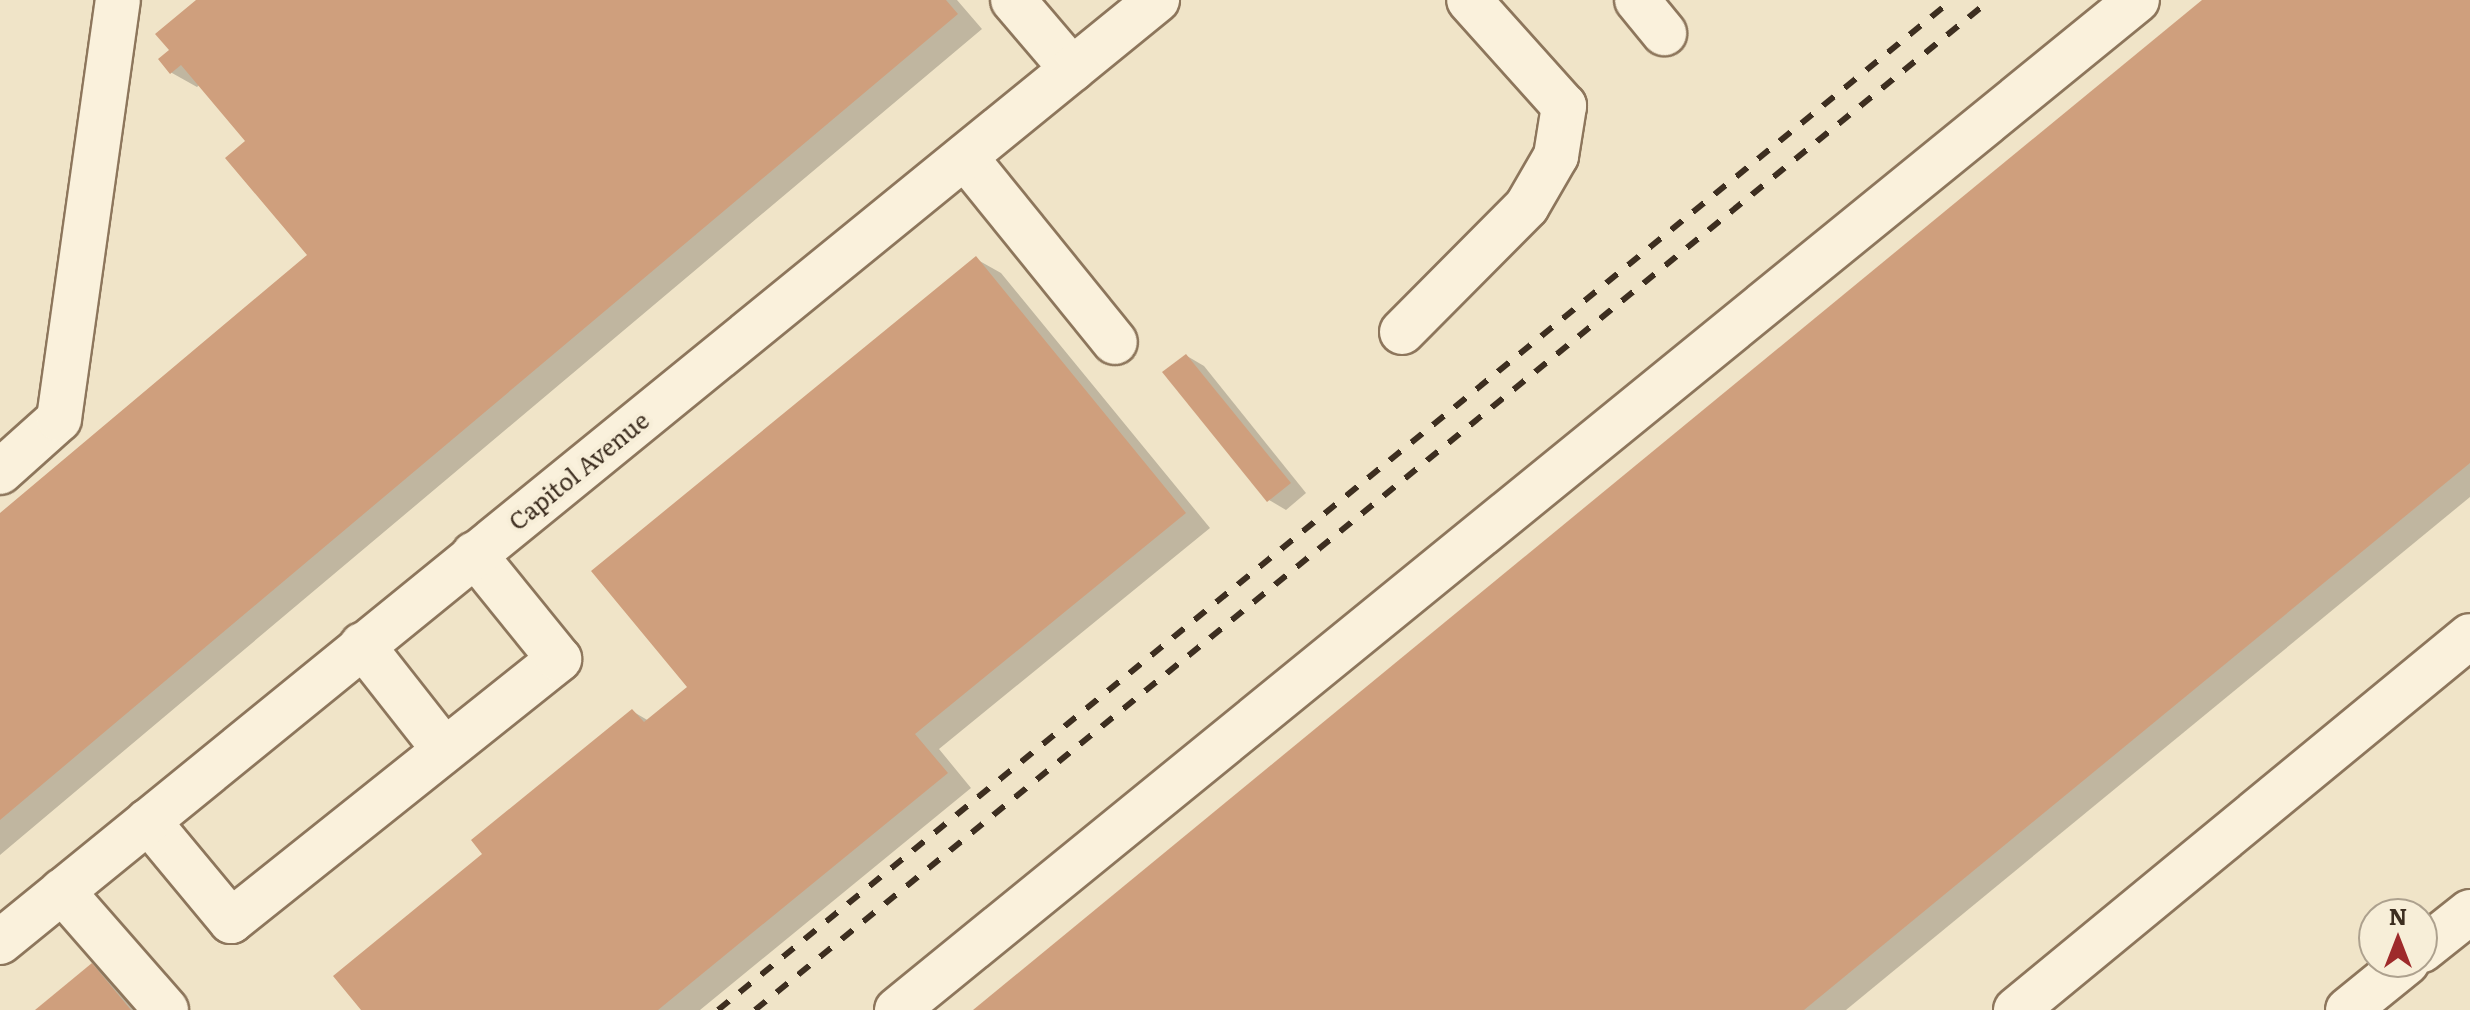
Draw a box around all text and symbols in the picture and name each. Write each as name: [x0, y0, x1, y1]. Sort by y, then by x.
street label: Capitol Avenue: [502, 405, 654, 535]
north arrow: [2358, 898, 2438, 978]
text: N: [2389, 899, 2407, 932]

